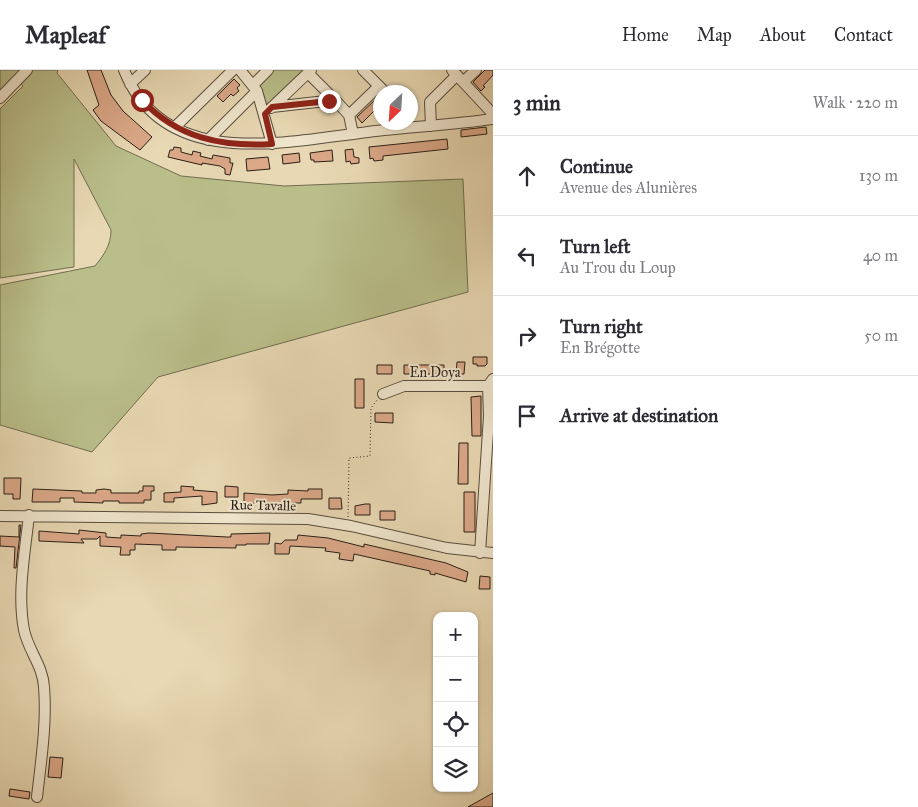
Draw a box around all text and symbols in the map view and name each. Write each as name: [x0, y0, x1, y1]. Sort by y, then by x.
text: Mapleaf: [25, 20, 106, 50]
text: Home: [622, 24, 669, 46]
text: Map: [697, 24, 732, 46]
text: About: [760, 24, 806, 46]
text: Contact: [834, 24, 893, 46]
north arrow: [373, 85, 418, 130]
route start: [131, 89, 154, 112]
route end: [318, 90, 341, 113]
text: 3 min: [513, 90, 561, 116]
text: Walk · 220 m: [813, 93, 898, 112]
text: Continue: [560, 155, 633, 178]
icon: ahead: [513, 162, 541, 190]
text: 130 m: [859, 166, 898, 185]
text: Avenue des Alunières: [560, 178, 697, 197]
text: Turn left: [560, 235, 630, 258]
icon: left: [513, 242, 541, 270]
text: 40 m: [863, 246, 898, 265]
text: Au Trou du Loup: [560, 258, 676, 277]
text: Turn right: [560, 315, 643, 338]
icon: right: [513, 322, 541, 350]
text: 50 m: [864, 326, 898, 345]
text: En Brégotte: [560, 338, 640, 357]
street label: En Doya: [409, 364, 461, 381]
icon: arrive: [513, 402, 541, 430]
text: Arrive at destination: [560, 404, 718, 427]
street label: Rue Tavalle: [230, 496, 297, 515]
map controls: [433, 612, 478, 792]
button: +: [433, 612, 478, 657]
button: −: [433, 657, 478, 702]
button: locate: [433, 702, 478, 747]
button: layers: [433, 747, 478, 792]

